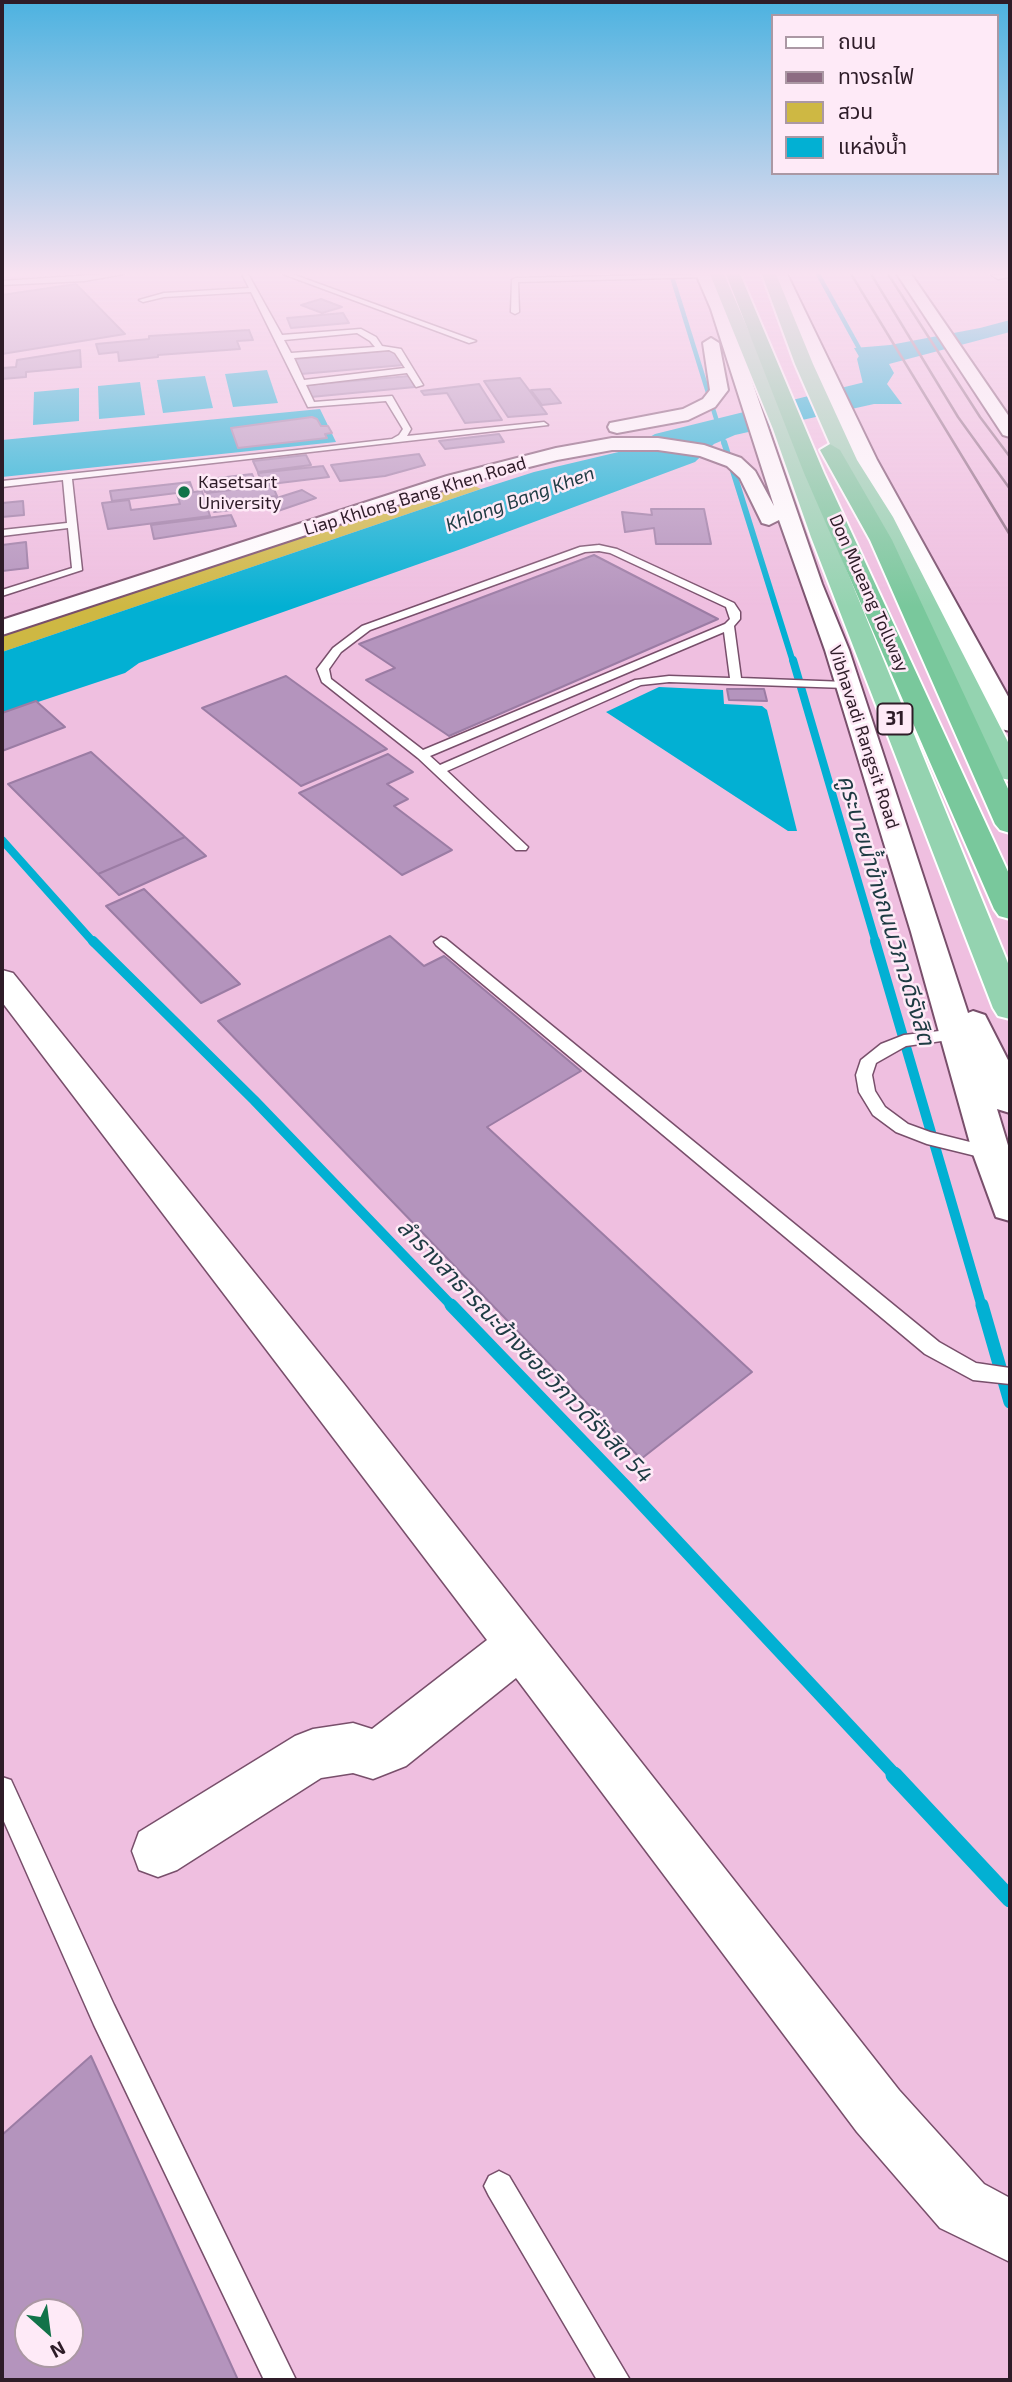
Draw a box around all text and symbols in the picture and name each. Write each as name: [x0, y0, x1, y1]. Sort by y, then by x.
legend: [771, 14, 998, 175]
text: ถนน: [838, 28, 876, 53]
text: ทางรถไฟ: [838, 63, 914, 88]
text: สวน: [838, 98, 873, 123]
text: แหล่งน้ำ: [838, 133, 907, 158]
street label: Liap Khlong Bang Khen Road: [301, 452, 529, 540]
water label: Khlong Bang Khen: [442, 461, 598, 537]
place label: Kasetsart University: [198, 471, 281, 514]
marker: Kasetsart University: [176, 484, 192, 500]
street label: Don Mueang Tollway: [825, 511, 913, 675]
street label: Vibhavadi Rangsit Road: [824, 643, 904, 831]
road number: 31: [878, 704, 912, 734]
water label: คูระบายน้ำข้างถนนวิภาวดีรังสิต: [832, 772, 940, 1048]
water label: ลำรางสาธารณะข้างซอยวิภาวดีรังสิต 54: [391, 1213, 659, 1489]
north arrow: [14, 2298, 84, 2368]
text: N: [47, 2337, 70, 2364]

